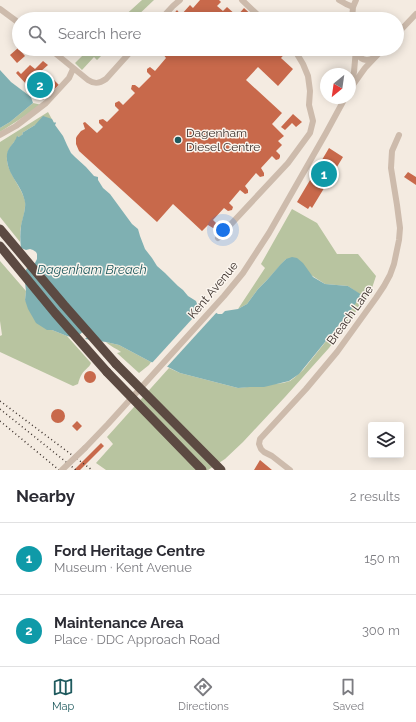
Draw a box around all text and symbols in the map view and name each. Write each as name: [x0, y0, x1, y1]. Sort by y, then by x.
search box: [12, 12, 404, 56]
icon: search: [26, 23, 48, 45]
text: Search here: [58, 25, 141, 43]
north arrow: [320, 68, 356, 104]
pin: 2: [27, 70, 53, 100]
place label: Dagenham Diesel Centre: [186, 126, 260, 154]
marker: Dagenham Diesel Centre: [173, 135, 183, 145]
pin: 1: [311, 159, 337, 189]
your location: [213, 220, 233, 240]
street label: Kent Avenue: [185, 259, 241, 321]
water label: Dagenham Breach: [37, 262, 147, 277]
street label: Breach Lane: [324, 283, 376, 347]
map controls: [368, 422, 404, 458]
button: layers: [368, 422, 404, 458]
text: Nearby: [16, 486, 75, 506]
text: 2 results: [350, 489, 400, 504]
text: Ford Heritage Centre: [54, 542, 205, 560]
text: 1: [26, 551, 32, 566]
text: 150 m: [364, 551, 400, 566]
text: Museum · Kent Avenue: [54, 560, 192, 575]
text: Maintenance Area: [54, 614, 184, 632]
text: 2: [25, 623, 33, 638]
text: 300 m: [362, 623, 400, 638]
text: Place · DDC Approach Road: [54, 632, 220, 647]
tab: Map: [52, 676, 74, 713]
tab: Directions: [178, 676, 229, 713]
tab: Saved: [333, 676, 364, 713]

